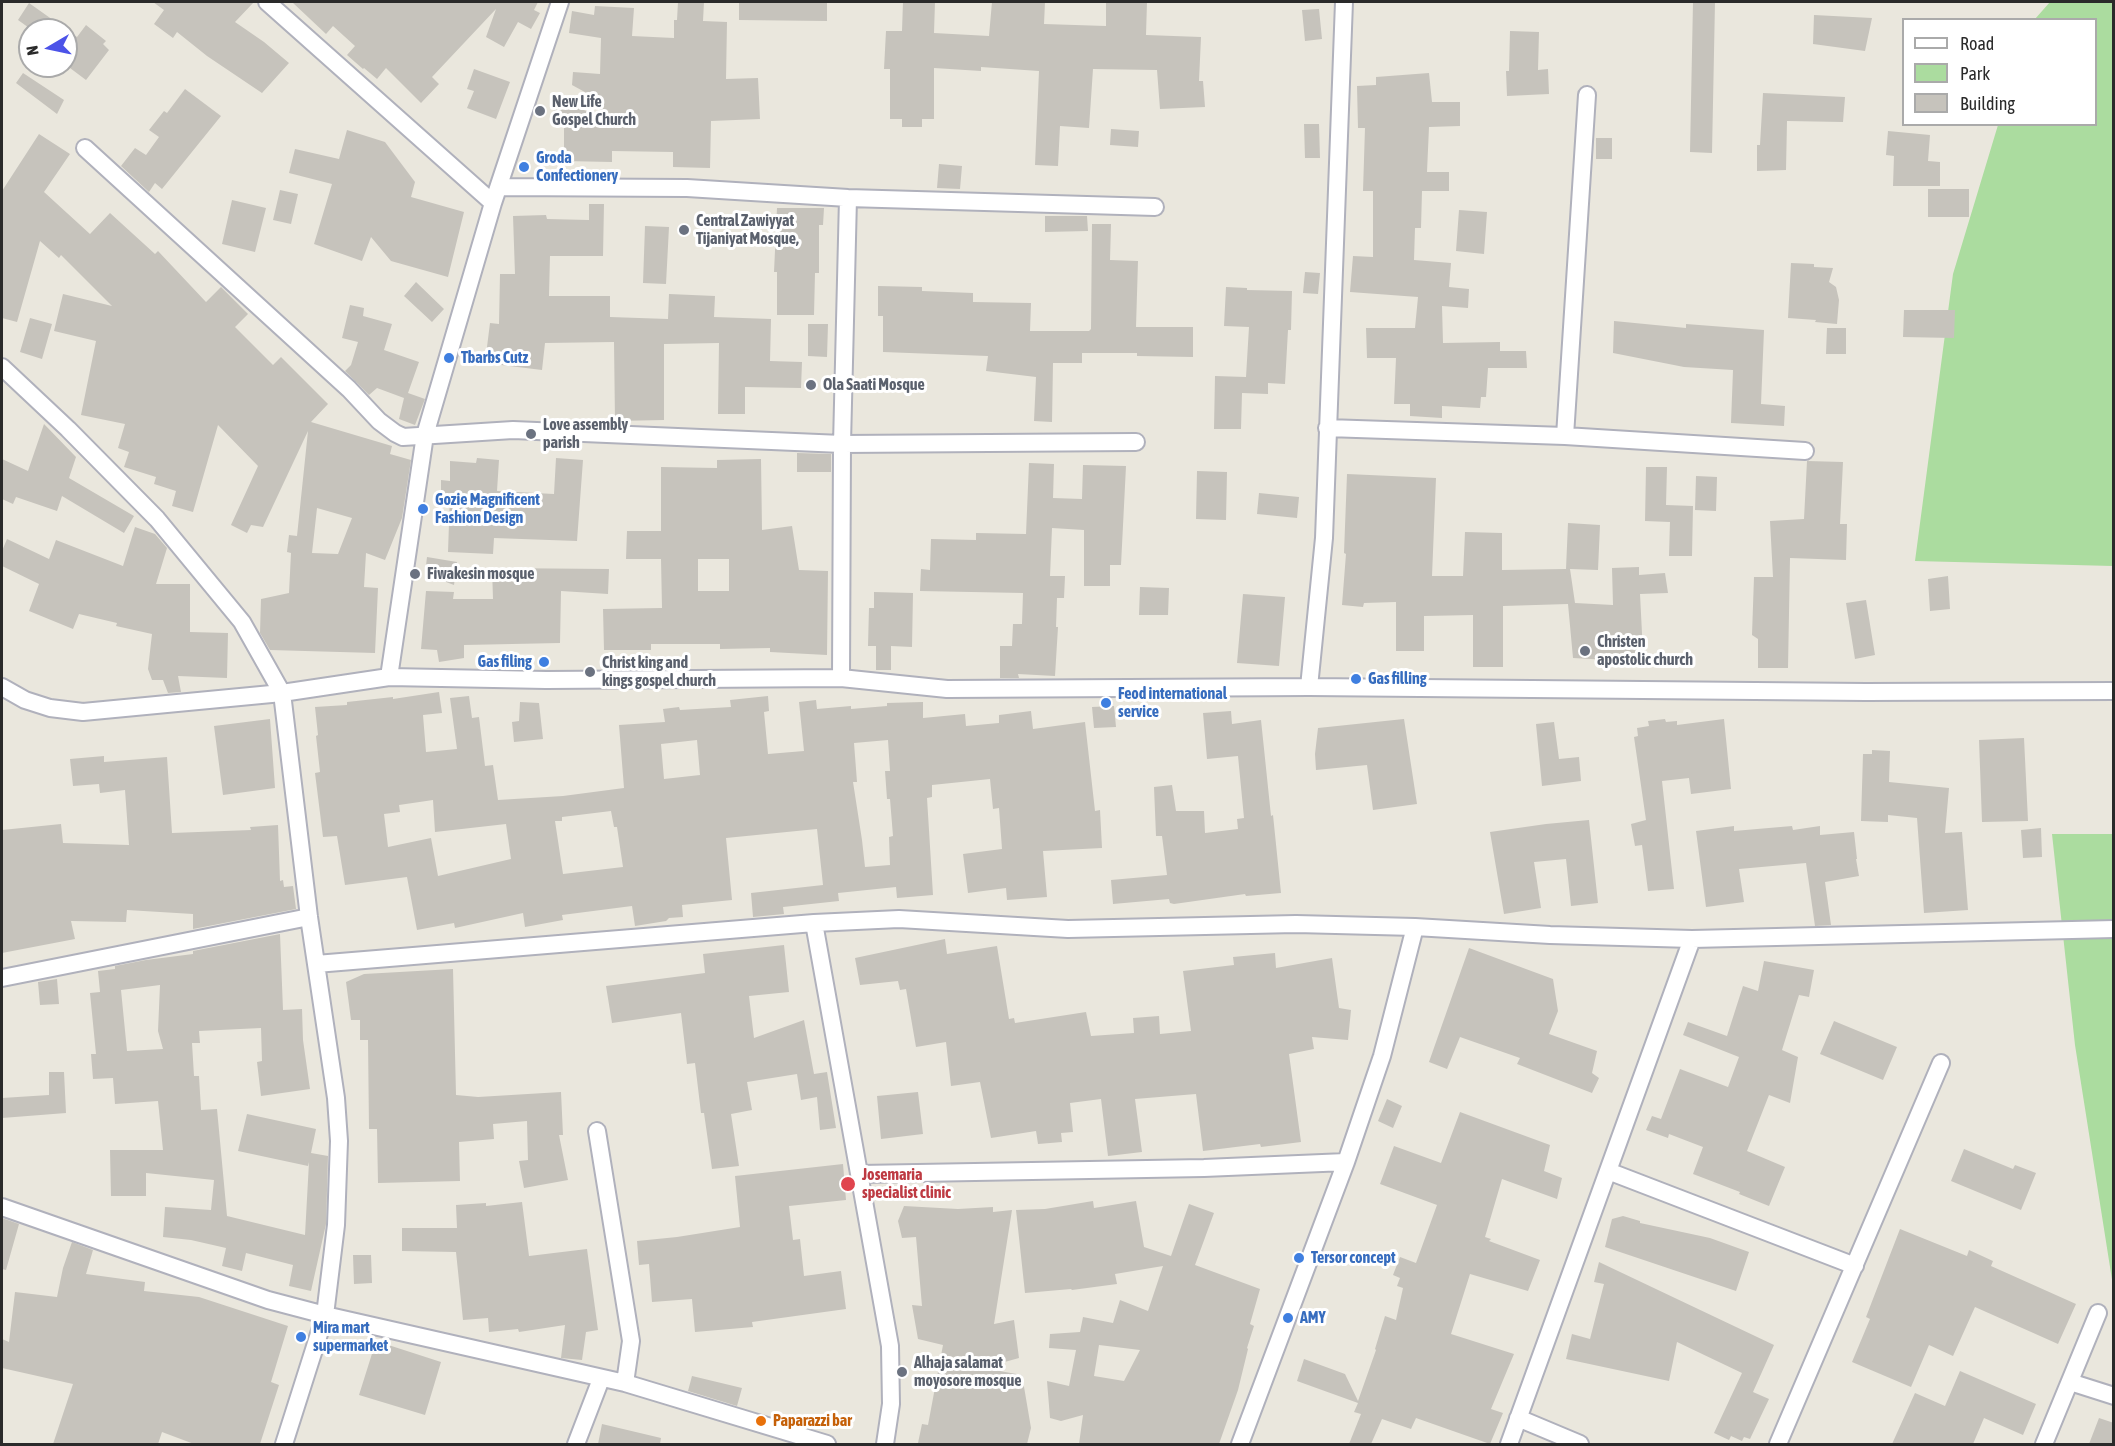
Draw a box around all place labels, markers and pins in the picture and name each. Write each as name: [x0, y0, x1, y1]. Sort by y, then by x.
place label: New Life Gospel Church: [552, 92, 636, 130]
marker: New Life Gospel Church: [533, 104, 547, 118]
place label: Groda Confectionery: [536, 148, 618, 186]
marker: Groda Confectionery: [517, 160, 531, 174]
place label: Central Zawiyyat Tijaniyat Mosque,: [696, 211, 799, 249]
marker: Central Zawiyyat Tijaniyat Mosque,: [677, 223, 691, 237]
place label: Tbarbs Cutz: [461, 348, 528, 368]
marker: Tbarbs Cutz: [442, 351, 456, 365]
place label: Ola Saati Mosque: [823, 375, 925, 395]
marker: Ola Saati Mosque: [804, 378, 818, 392]
place label: Love assembly parish: [543, 415, 628, 453]
marker: Love assembly parish: [524, 427, 538, 441]
place label: Gozie Magnificent Fashion Design: [435, 490, 540, 528]
marker: Gozie Magnificent Fashion Design: [416, 502, 430, 516]
place label: Fiwakesin mosque: [427, 564, 534, 584]
marker: Fiwakesin mosque: [408, 567, 422, 581]
place label: Christen apostolic church: [1597, 632, 1693, 670]
marker: Christen apostolic church: [1578, 644, 1592, 658]
place label: Gas filing: [478, 652, 532, 672]
place label: Christ king and kings gospel church: [602, 653, 716, 691]
marker: Gas filing: [537, 655, 551, 669]
marker: Christ king and kings gospel church: [583, 665, 597, 679]
place label: Gas filling: [1368, 669, 1427, 689]
marker: Gas filling: [1349, 672, 1363, 686]
place label: Feod international service: [1118, 684, 1227, 722]
marker: Feod international service: [1099, 696, 1113, 710]
place label: Josemaria specialist clinic: [862, 1165, 951, 1203]
marker: Josemaria specialist clinic: [839, 1175, 857, 1193]
place label: Tersor concept: [1311, 1248, 1396, 1268]
marker: Tersor concept: [1292, 1251, 1306, 1265]
place label: AMY: [1300, 1308, 1326, 1328]
marker: AMY: [1281, 1311, 1295, 1325]
place label: Mira mart supermarket: [313, 1318, 388, 1356]
marker: Mira mart supermarket: [294, 1330, 308, 1344]
place label: Alhaja salamat moyosore mosque: [914, 1353, 1021, 1391]
marker: Alhaja salamat moyosore mosque: [895, 1365, 909, 1379]
place label: Paparazzi bar: [773, 1411, 852, 1431]
marker: Paparazzi bar: [754, 1414, 768, 1428]

